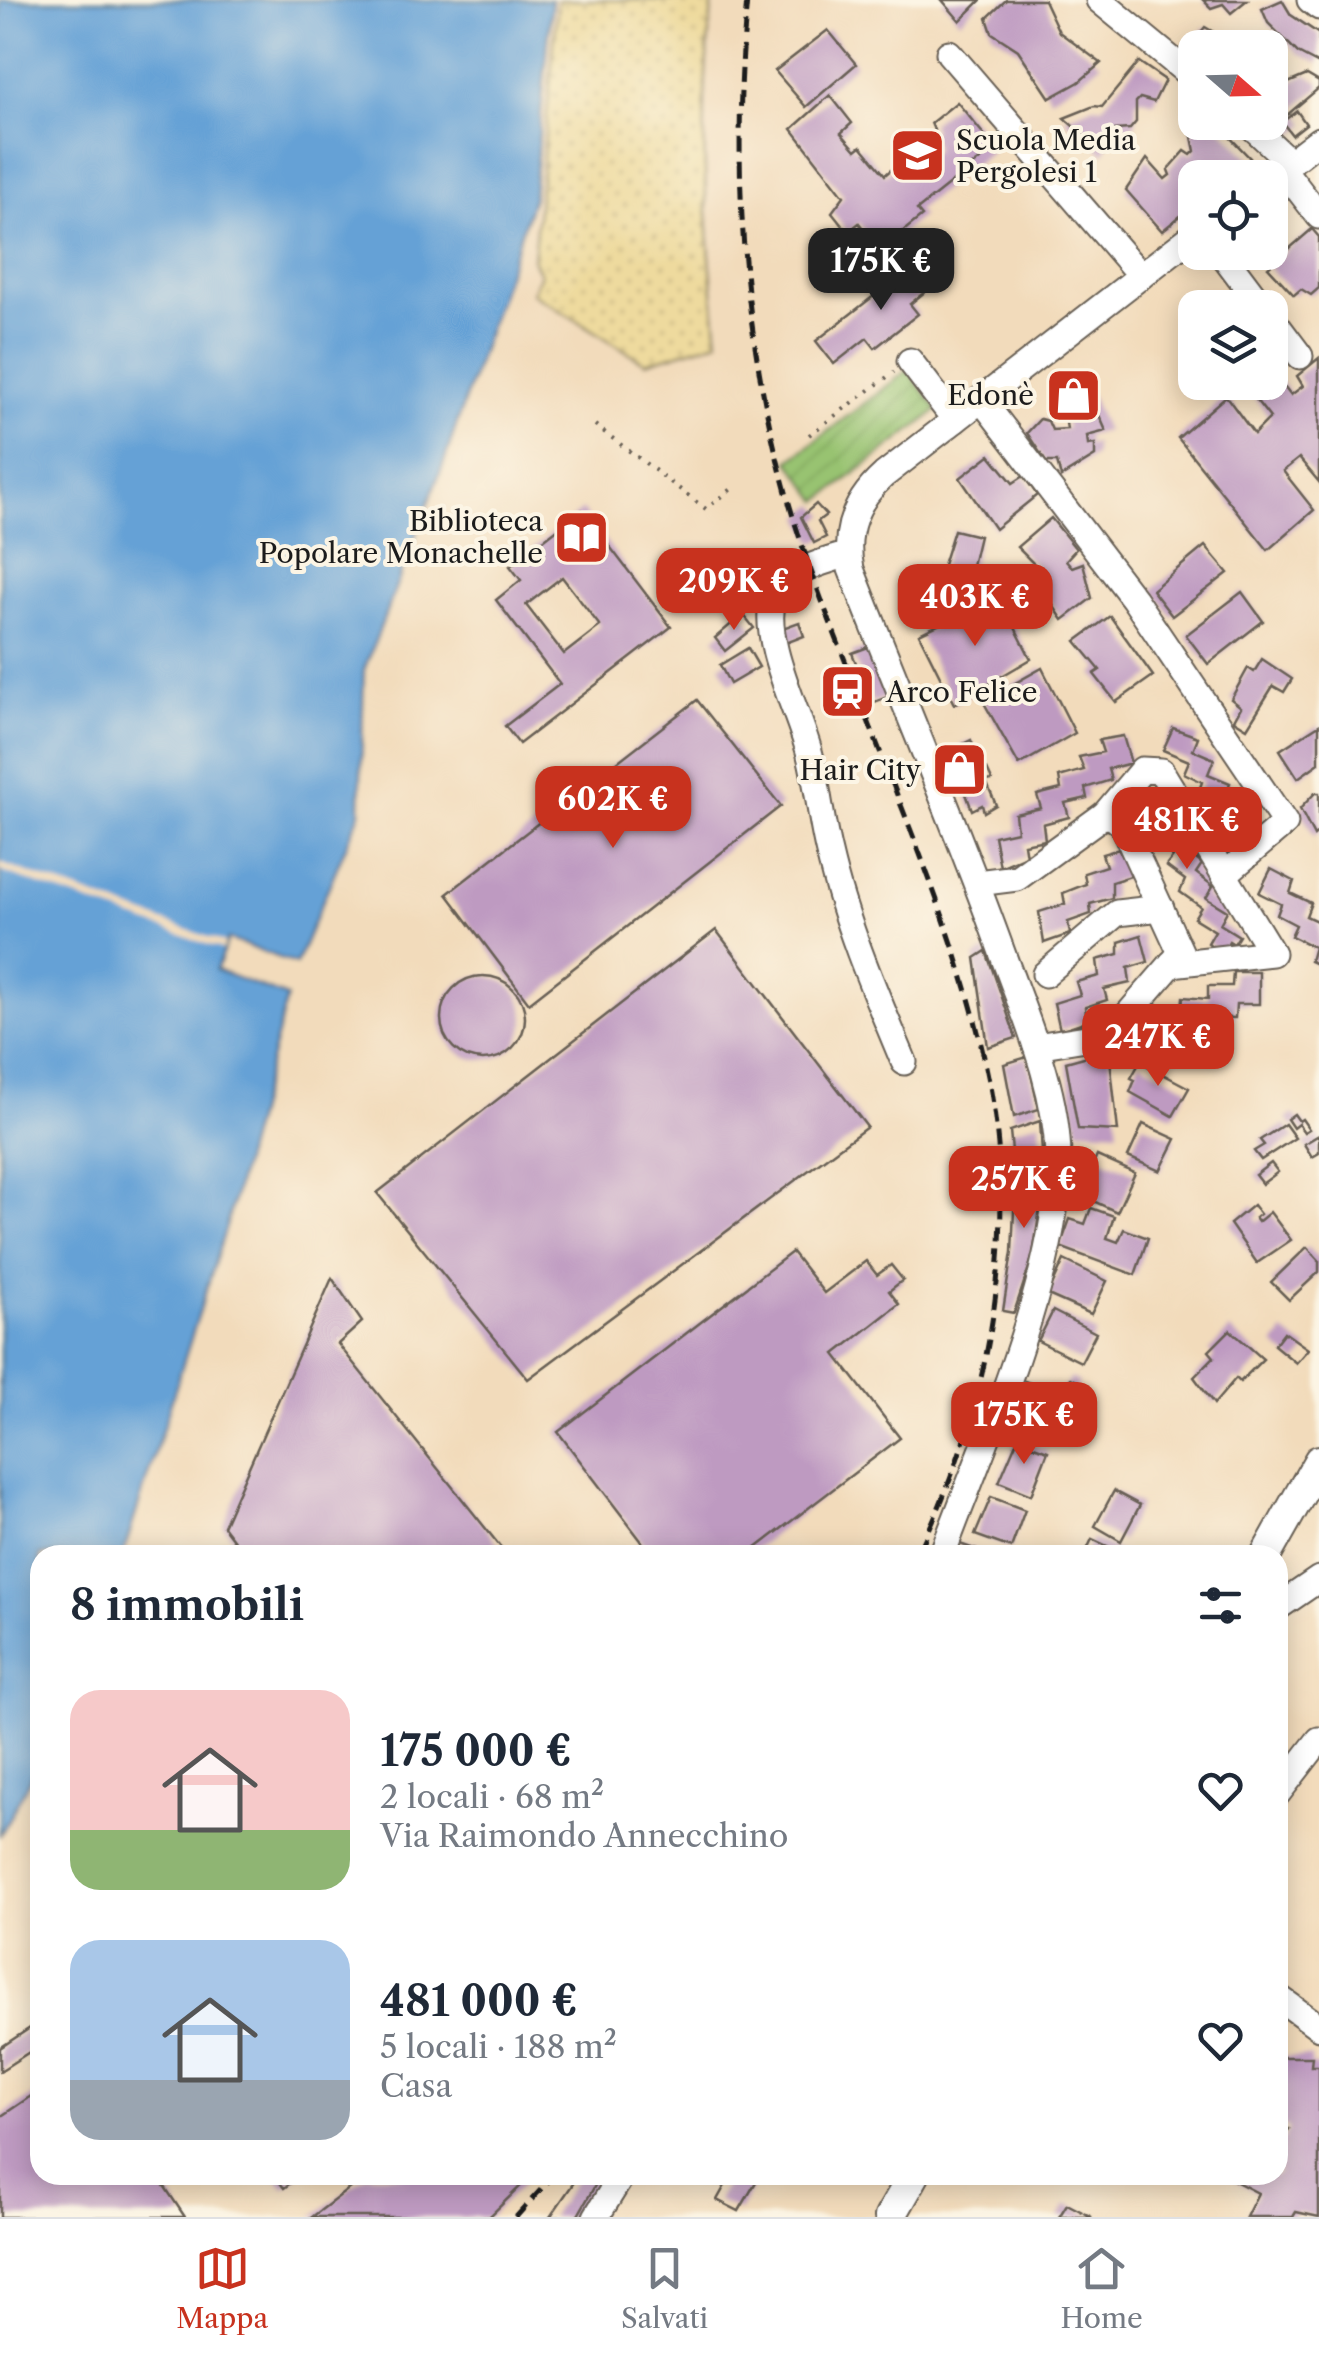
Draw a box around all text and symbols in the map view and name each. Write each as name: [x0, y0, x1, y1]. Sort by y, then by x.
north arrow: [1178, 30, 1288, 140]
map controls: [1178, 30, 1288, 400]
place label: Scuola Media Pergolesi 1: [956, 123, 1136, 189]
school or university icon: Scuola Media Pergolesi 1: [887, 126, 947, 186]
button: locate: [1178, 160, 1288, 270]
pin: 175K €: [800, 228, 962, 313]
text: 175K €: [830, 241, 932, 280]
button: layers: [1178, 290, 1288, 400]
shop icon: Edonè: [1043, 365, 1103, 425]
place label: Edonè: [947, 378, 1034, 412]
place label: Biblioteca Popolare Monachelle: [259, 504, 543, 570]
library icon: Biblioteca Popolare Monachelle: [552, 507, 612, 567]
pin: 209K €: [653, 548, 815, 633]
text: 209K €: [678, 561, 790, 600]
pin: 403K €: [894, 564, 1056, 649]
text: 403K €: [920, 577, 1030, 616]
station icon: Arco Felice: [817, 662, 877, 722]
place label: Arco Felice: [885, 675, 1037, 709]
shop icon: Hair City: [930, 740, 990, 800]
place label: Hair City: [800, 753, 921, 787]
pin: 602K €: [532, 766, 694, 851]
text: 602K €: [557, 779, 669, 818]
pin: 481K €: [1106, 787, 1268, 872]
text: 481K €: [1134, 800, 1240, 839]
pin: 247K €: [1077, 1004, 1239, 1089]
text: 247K €: [1104, 1017, 1212, 1056]
pin: 257K €: [943, 1146, 1105, 1231]
text: 257K €: [971, 1159, 1077, 1198]
pin: 175K €: [943, 1382, 1105, 1467]
text: 175K €: [973, 1395, 1075, 1434]
icon: filters: [1193, 1578, 1248, 1633]
text: 8 immobili: [70, 1579, 304, 1631]
text: 175 000 €: [380, 1725, 572, 1777]
icon: home: [150, 1730, 270, 1850]
icon: heart: [1193, 1763, 1248, 1818]
text: 2 locali · 68 m²: [380, 1777, 604, 1816]
text: Via Raimondo Annecchino: [380, 1816, 788, 1855]
text: 481 000 €: [380, 1975, 578, 2027]
icon: home: [150, 1980, 270, 2100]
icon: heart: [1193, 2013, 1248, 2068]
text: 5 locali · 188 m²: [380, 2027, 617, 2066]
text: Casa: [380, 2066, 452, 2105]
tab: Mappa: [176, 2241, 268, 2335]
tab: Salvati: [621, 2241, 708, 2335]
tab: Home: [1060, 2241, 1143, 2335]

